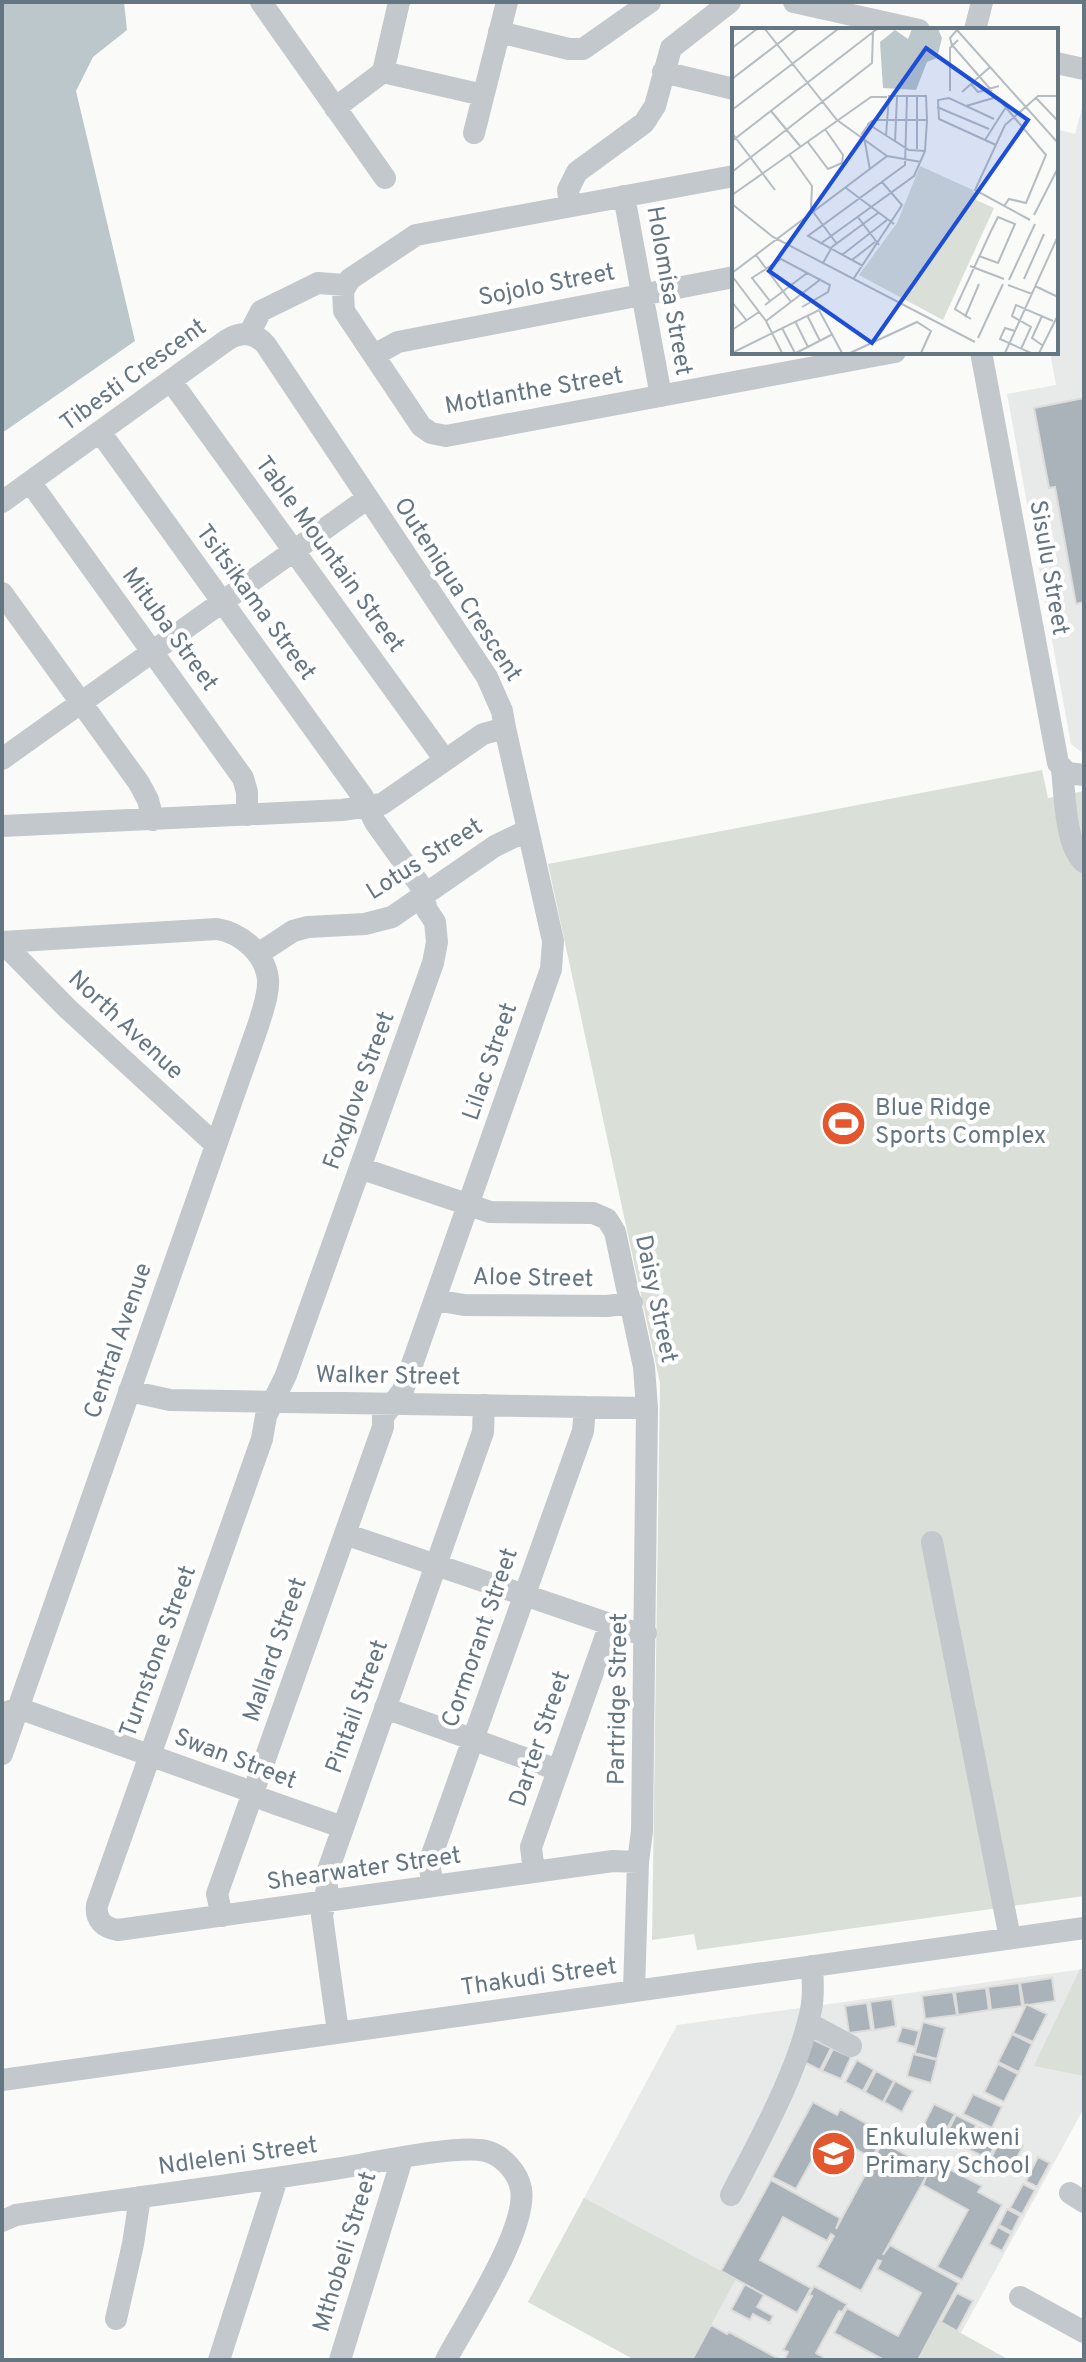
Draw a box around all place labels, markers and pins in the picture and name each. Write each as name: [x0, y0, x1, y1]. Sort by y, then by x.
place label: Blue Ridge Sports Complex: [875, 1094, 1046, 1152]
sports icon: Blue Ridge Sports Complex: [820, 1099, 868, 1147]
place label: Enkululekweni Primary School: [865, 2124, 1030, 2182]
school or university icon: Enkululekweni Primary School: [810, 2129, 858, 2177]

